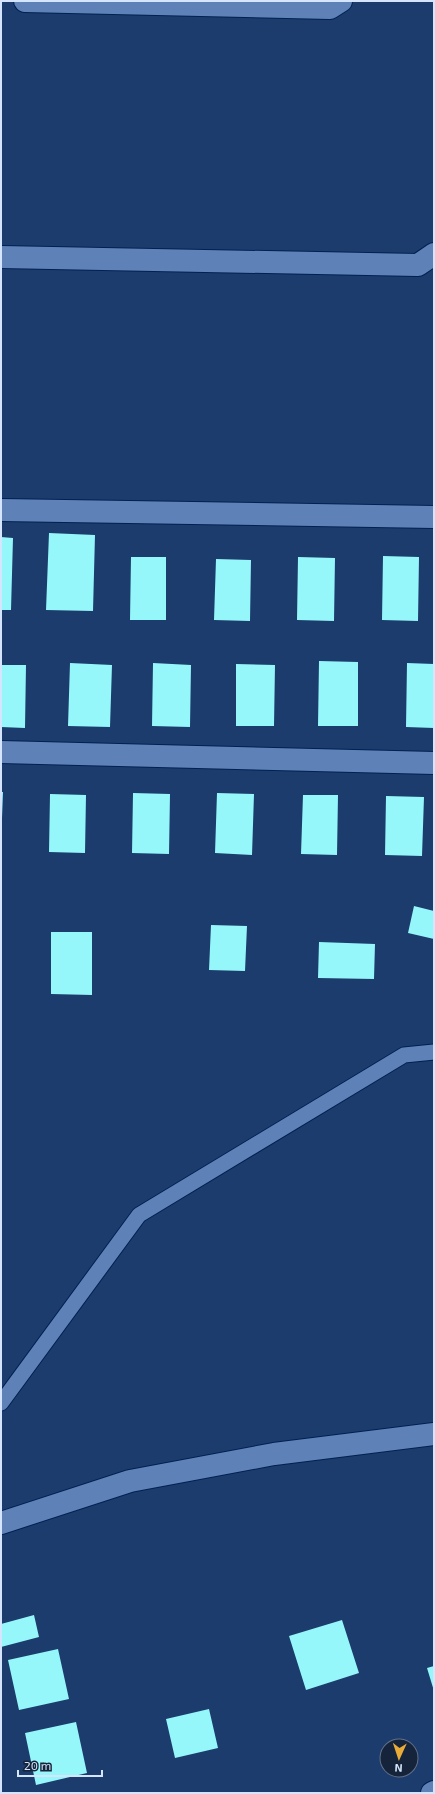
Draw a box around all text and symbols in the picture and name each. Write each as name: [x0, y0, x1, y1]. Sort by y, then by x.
north arrow: [379, 1738, 419, 1778]
scale bar: [18, 1752, 102, 1778]
text: 20 m: [24, 1758, 51, 1772]
text: N: [394, 1762, 403, 1775]

